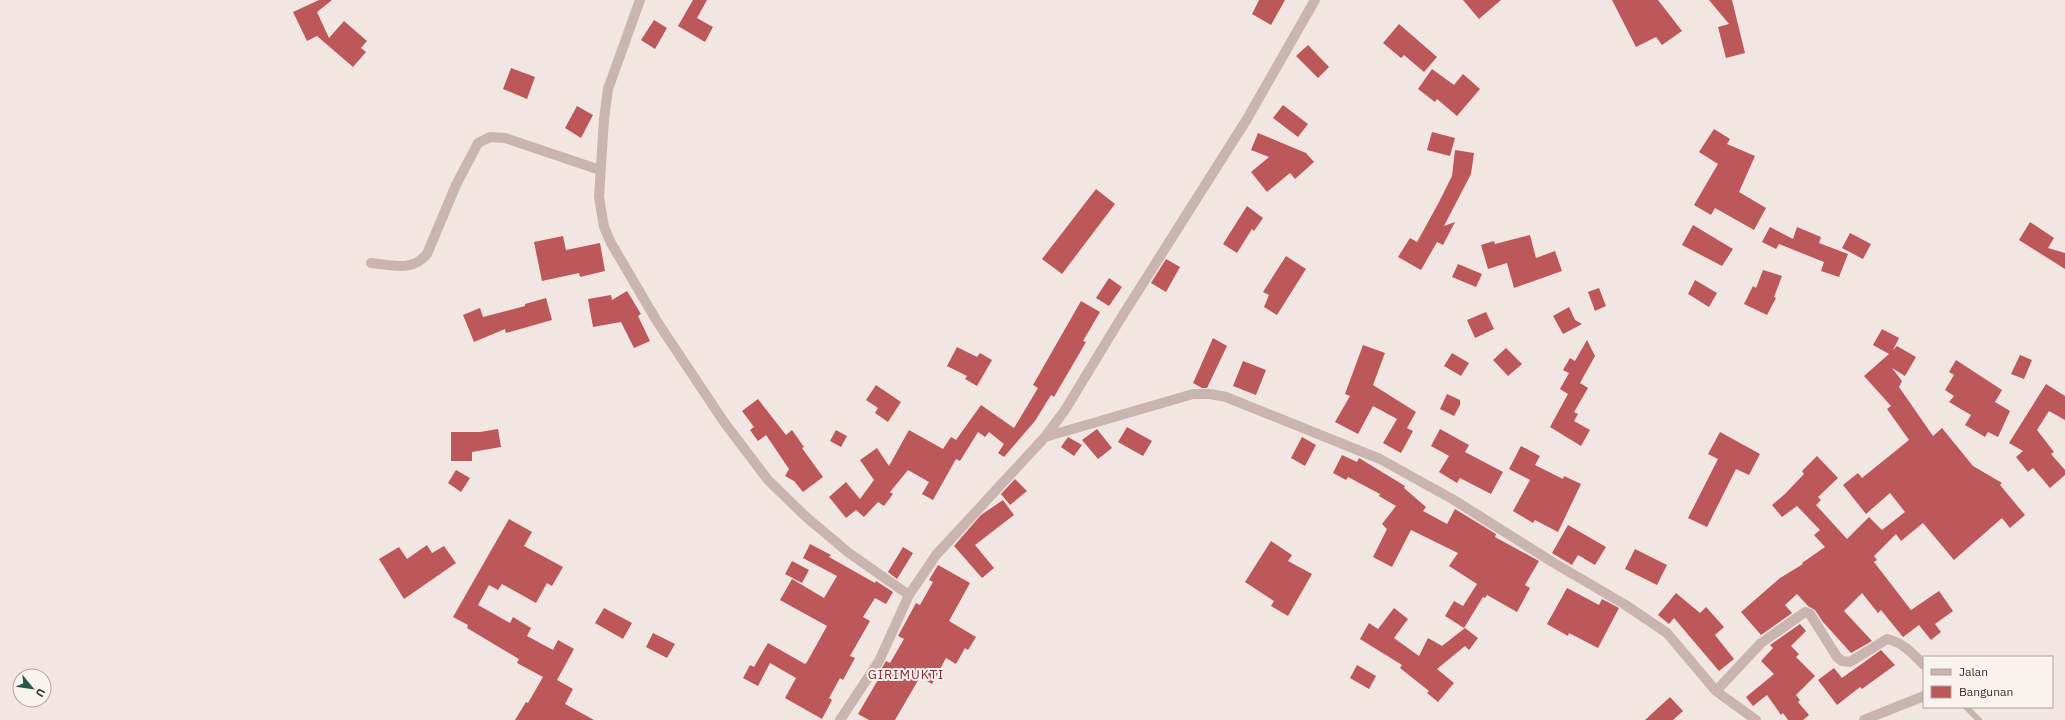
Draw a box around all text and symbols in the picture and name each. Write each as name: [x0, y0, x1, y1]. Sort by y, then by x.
legend: [1923, 656, 2053, 708]
text: Jalan: [1959, 664, 1988, 679]
district label: GIRIMUKTI: [868, 666, 944, 683]
north arrow: [12, 668, 52, 708]
text: Bangunan: [1959, 684, 2013, 699]
text: U: [33, 686, 49, 700]

